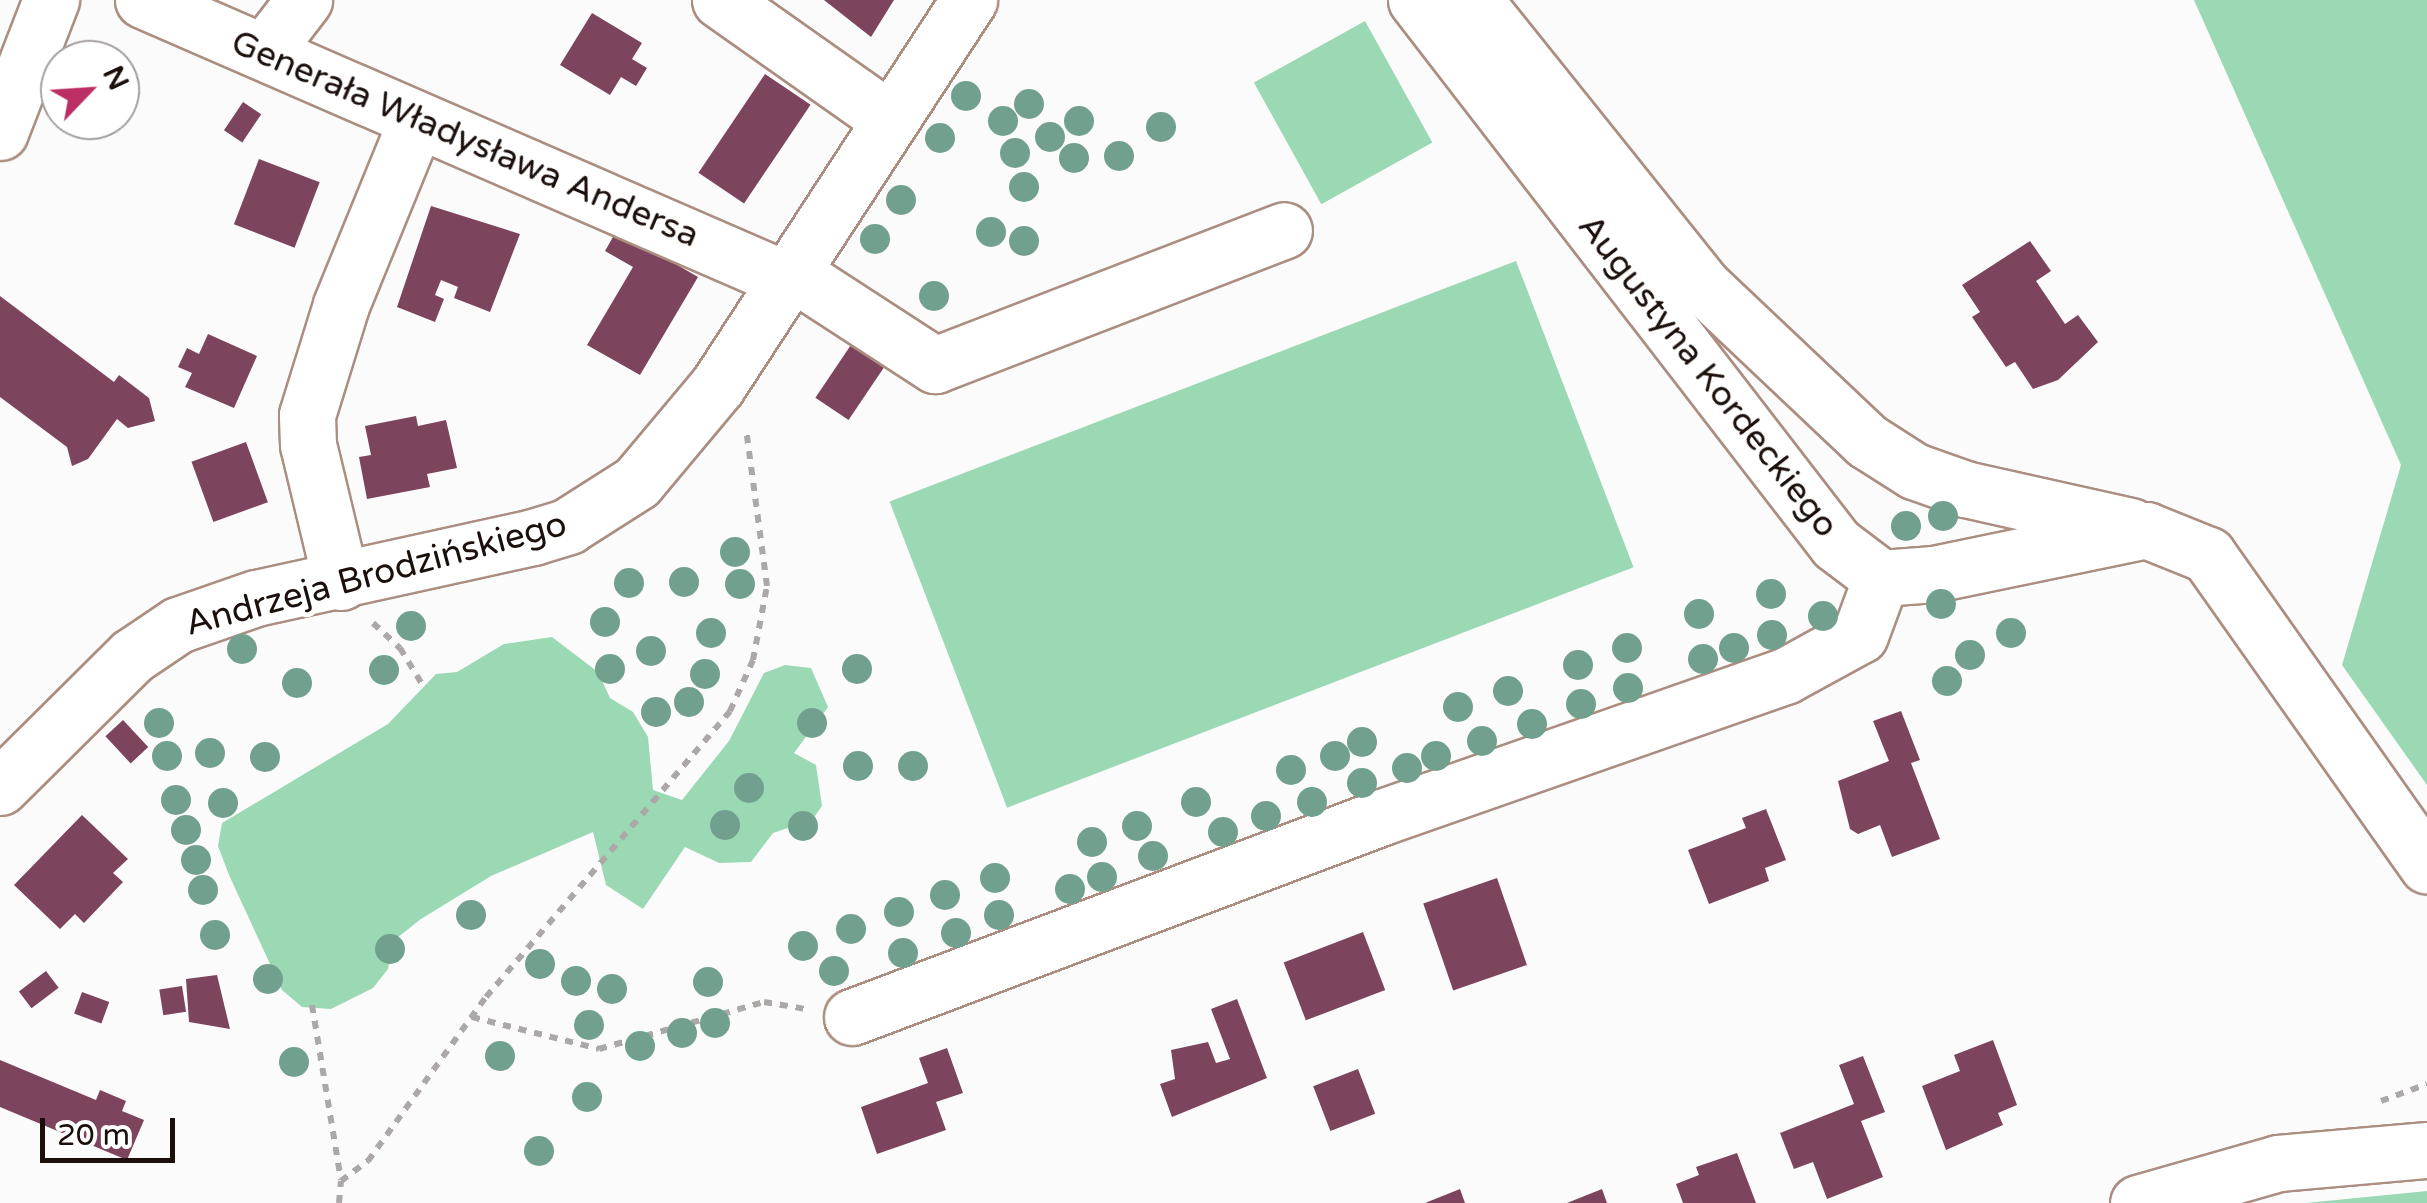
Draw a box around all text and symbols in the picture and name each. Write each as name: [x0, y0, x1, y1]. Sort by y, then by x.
street label: Generała Władysława Andersa: [225, 21, 705, 257]
north arrow: [40, 40, 140, 140]
text: N: [95, 61, 136, 96]
street label: Augustyna Kordeckiego: [1569, 206, 1847, 546]
street label: Andrzeja Brodzińskiego: [181, 503, 571, 645]
scale bar: [45, 1098, 180, 1160]
text: 20 m: [57, 1117, 130, 1154]

